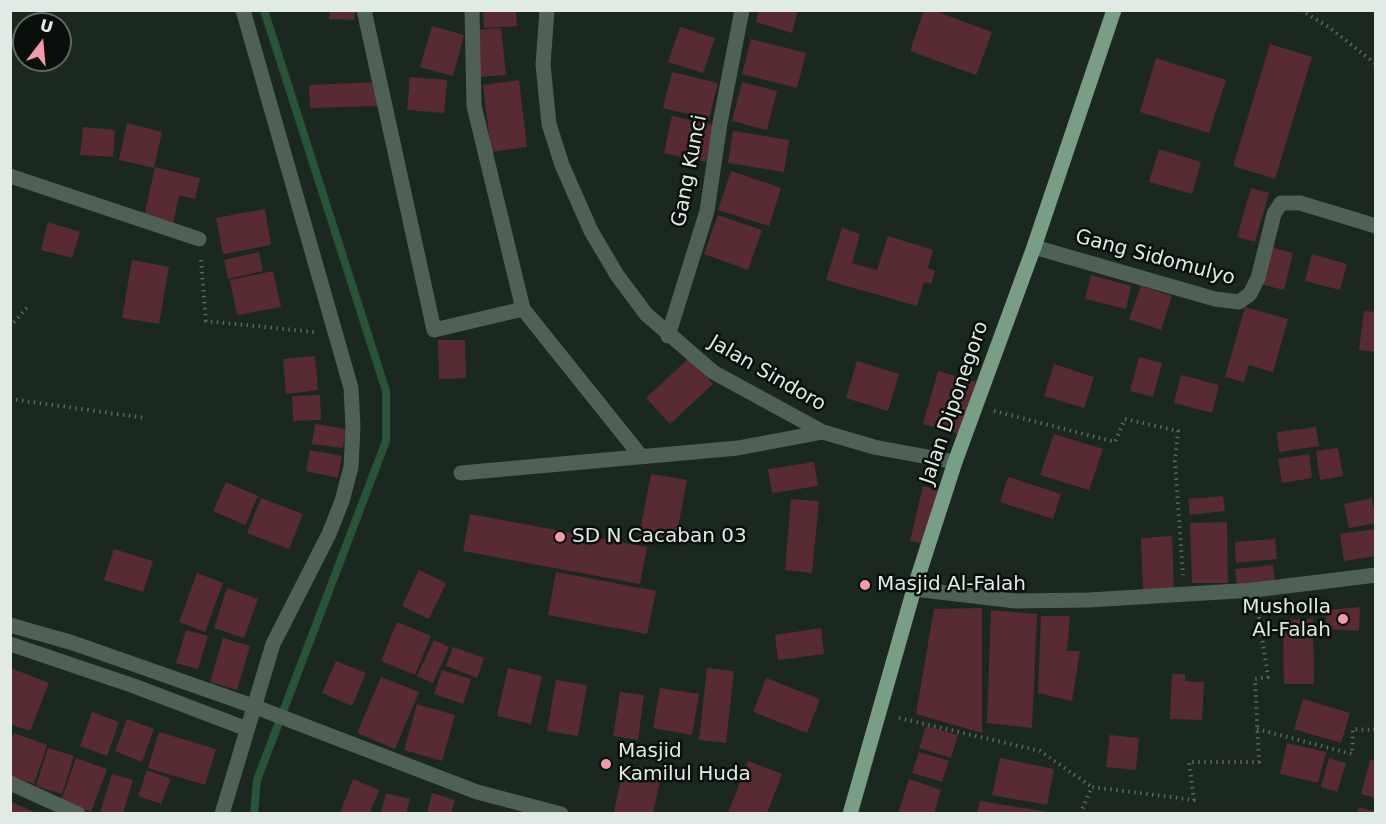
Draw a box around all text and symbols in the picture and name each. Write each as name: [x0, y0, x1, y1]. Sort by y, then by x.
north arrow: [12, 12, 72, 72]
text: U: [38, 15, 55, 37]
street label: Gang Kunci: [667, 113, 713, 229]
street label: Gang Sidomulyo: [1072, 225, 1238, 291]
street label: Jalan Diponegoro: [916, 318, 994, 488]
street label: Jalan Sindoro: [704, 331, 830, 417]
place label: SD N Cacaban 03: [572, 525, 747, 549]
marker: SD N Cacaban 03: [553, 530, 567, 544]
place label: Masjid Al-Falah: [877, 573, 1026, 597]
marker: Masjid Al-Falah: [858, 578, 872, 592]
place label: Musholla Al-Falah: [1242, 596, 1331, 643]
marker: Musholla Al-Falah: [1336, 612, 1350, 626]
place label: Masjid Kamilul Huda: [618, 740, 751, 787]
marker: Masjid Kamilul Huda: [599, 757, 613, 771]

